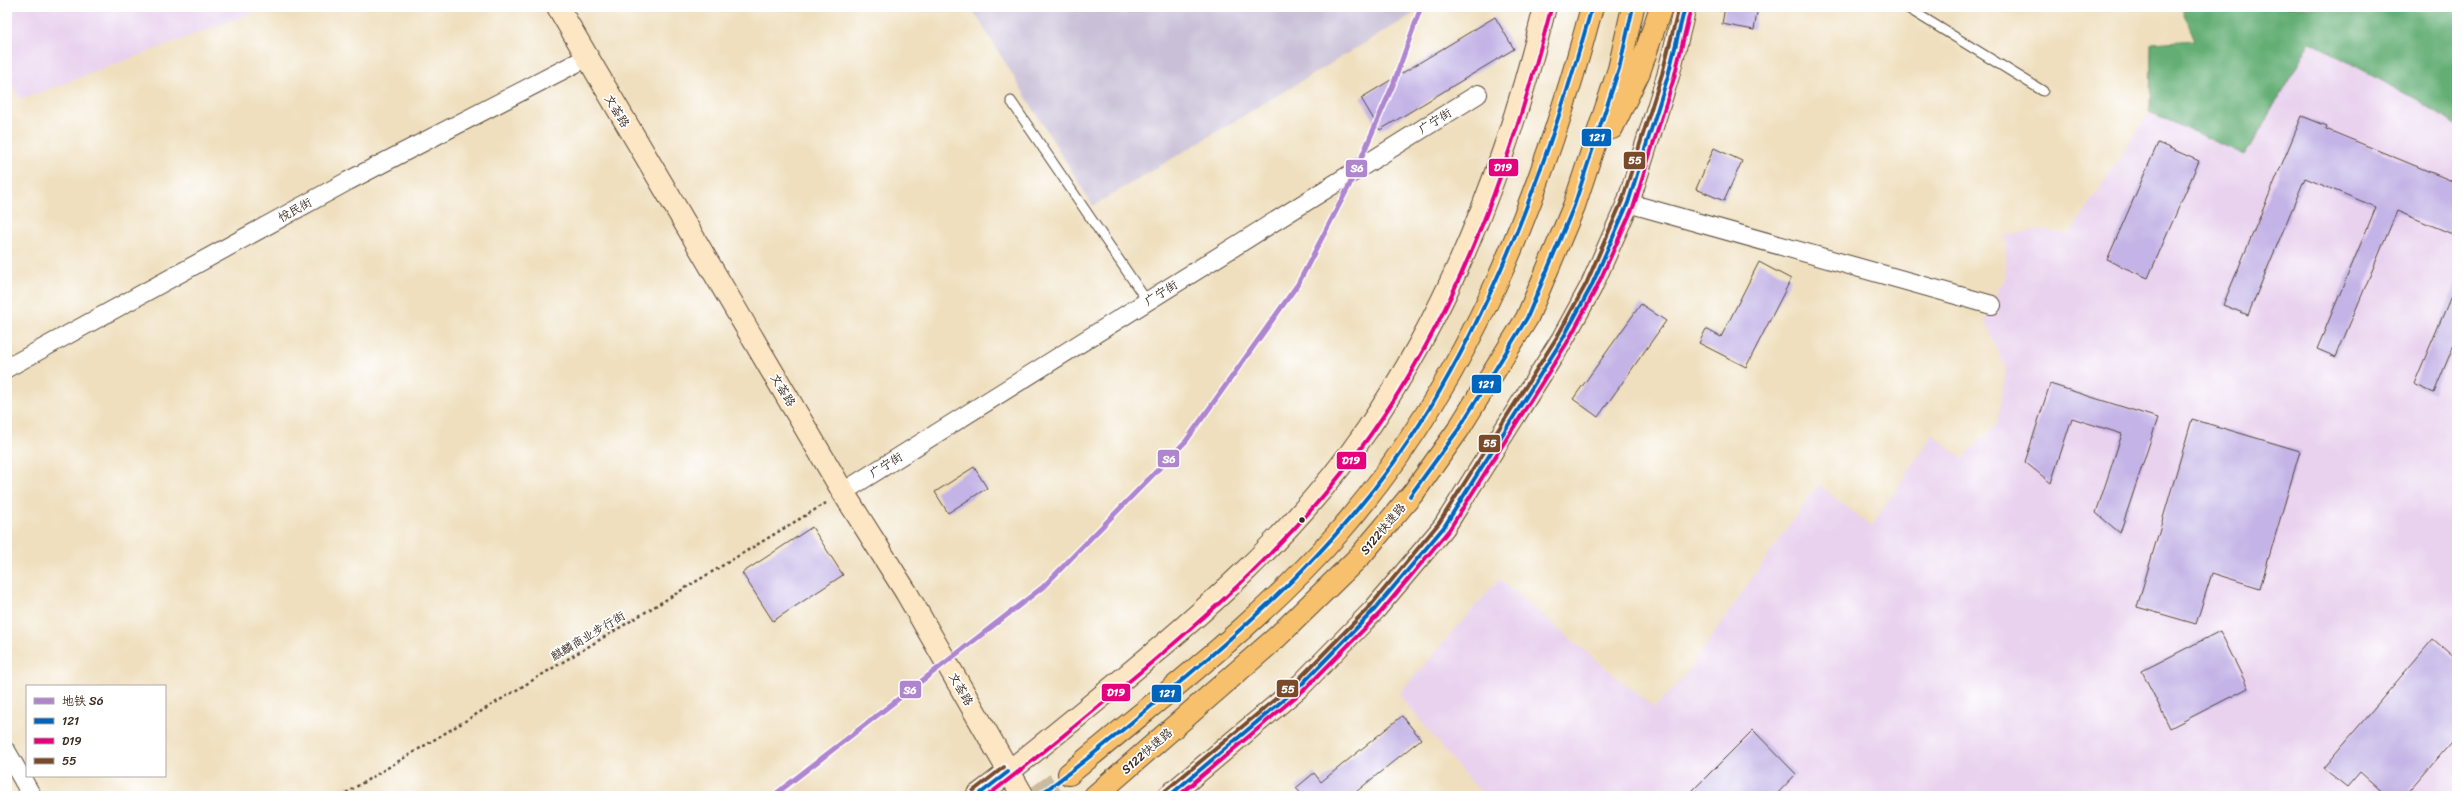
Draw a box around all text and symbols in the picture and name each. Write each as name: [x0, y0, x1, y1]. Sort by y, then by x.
street label: 文荟路: [598, 90, 636, 132]
street label: 广宁街: [1414, 102, 1456, 140]
line badge: 121: [1581, 128, 1612, 147]
text: 121: [1589, 128, 1605, 147]
line badge: 55: [1623, 151, 1646, 170]
text: 55: [1628, 151, 1642, 170]
line badge: D19: [1488, 158, 1519, 177]
text: D19: [1494, 158, 1512, 177]
line badge: S6: [1345, 159, 1368, 178]
text: S6: [1349, 159, 1364, 178]
street label: 悦民街: [274, 192, 316, 228]
street label: 广宁街: [1140, 274, 1182, 312]
street label: 文荟路: [764, 369, 802, 411]
line badge: 121: [1471, 374, 1502, 394]
text: 121: [1478, 375, 1494, 394]
line badge: 55: [1478, 434, 1501, 453]
text: 55: [1483, 434, 1497, 453]
street label: 广宁街: [865, 446, 907, 484]
line badge: S6: [1157, 449, 1180, 468]
text: S6: [1161, 450, 1176, 469]
line badge: D19: [1336, 451, 1367, 470]
text: D19: [1342, 451, 1360, 470]
street label: S122快速路: [1354, 498, 1412, 560]
unlabelled marker: [1297, 515, 1307, 525]
street label: 麒麟商业步行街: [546, 605, 630, 667]
street label: 文荟路: [942, 668, 980, 710]
line badge: 55: [1276, 679, 1299, 698]
line badge: S6: [899, 680, 922, 699]
text: 55: [1281, 680, 1295, 699]
text: S6: [902, 681, 917, 700]
line badge: D19: [1101, 683, 1131, 702]
text: D19: [1107, 683, 1125, 702]
line badge: 121: [1151, 684, 1182, 703]
text: 121: [1159, 684, 1175, 703]
legend: [26, 685, 166, 777]
text: 地铁 S6: [62, 690, 104, 712]
text: 121: [62, 710, 79, 732]
street label: S122快速路: [1116, 722, 1178, 780]
text: D19: [62, 730, 82, 752]
text: 55: [62, 750, 77, 772]

